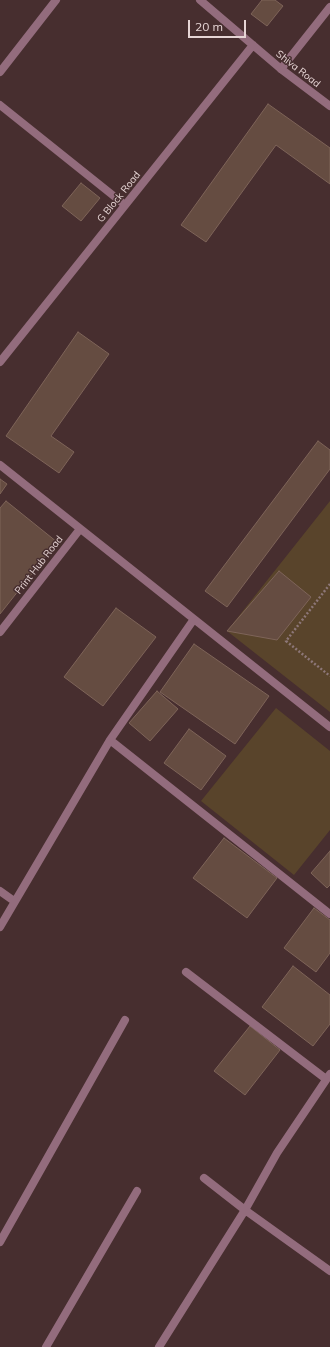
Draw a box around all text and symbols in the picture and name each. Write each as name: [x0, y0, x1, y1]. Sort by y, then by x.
scale bar: [190, 12, 248, 38]
text: 20 m: [195, 19, 223, 34]
street label: Shiva Road: [274, 48, 322, 90]
street label: G Block Road: [95, 169, 143, 225]
street label: Print Hub Road: [12, 533, 66, 597]

